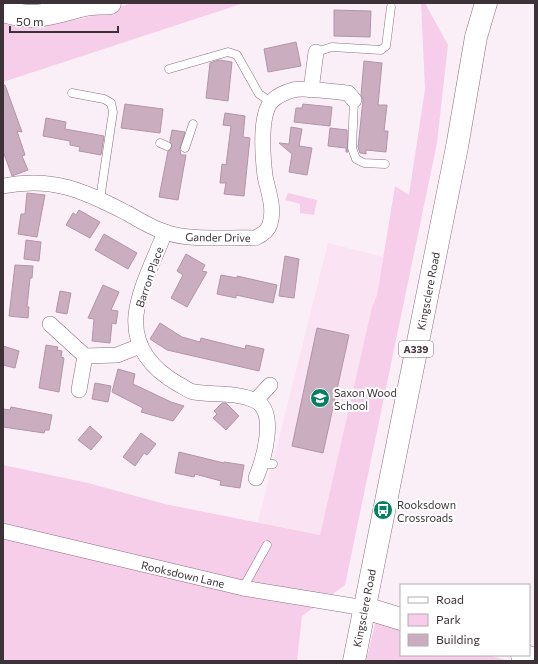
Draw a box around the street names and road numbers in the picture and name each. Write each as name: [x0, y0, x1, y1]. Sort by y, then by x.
street label: Gander Drive: [185, 230, 251, 244]
street label: Barron Place: [133, 245, 165, 309]
street label: Kingsclere Road: [414, 251, 442, 331]
road number: A339: [399, 341, 433, 357]
street label: Rooksdown Lane: [140, 558, 226, 590]
street label: Kingsclere Road: [350, 568, 378, 648]

